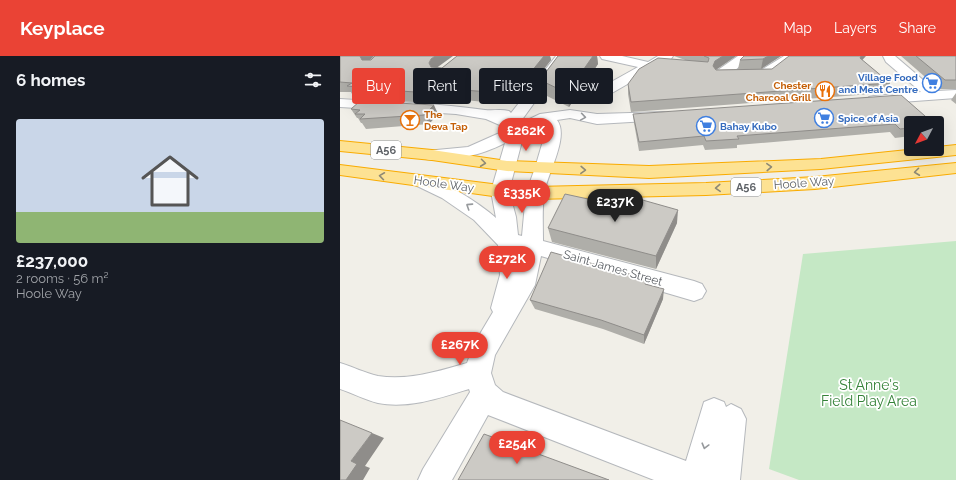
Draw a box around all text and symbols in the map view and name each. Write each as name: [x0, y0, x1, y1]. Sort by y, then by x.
text: Keyplace: [20, 17, 105, 39]
text: Map: [784, 20, 812, 36]
text: Layers: [834, 20, 877, 36]
text: Share: [899, 20, 936, 36]
chip: Buy: [352, 68, 405, 104]
chip: Rent: [413, 68, 471, 104]
chip: Filters: [479, 68, 547, 104]
chip: New: [555, 68, 613, 104]
icon: filters: [302, 69, 324, 91]
text: 6 homes: [16, 70, 85, 90]
place label: Village Food and Meat Centre: [838, 72, 919, 95]
supermarket icon: Village Food and Meat Centre: [921, 72, 943, 94]
place label: Chester Charcoal Grill: [746, 80, 812, 103]
restaurant icon: Chester Charcoal Grill: [814, 80, 836, 102]
supermarket icon: Spice of Asia: [813, 107, 835, 129]
bar icon: The Deva Tap: [399, 109, 421, 131]
place label: The Deva Tap: [424, 109, 468, 132]
one-way arrow: [580, 112, 586, 120]
place label: Spice of Asia: [838, 113, 899, 124]
supermarket icon: Bahay Kubo: [695, 115, 717, 137]
north arrow: [904, 116, 944, 156]
map controls: [904, 116, 944, 156]
pin: £262K: [498, 118, 554, 152]
place label: Bahay Kubo: [720, 121, 777, 132]
text: £262K: [507, 123, 545, 138]
road number: A56: [371, 141, 401, 159]
icon: home: [134, 145, 206, 217]
one-way arrow: [480, 158, 486, 167]
one-way arrow: [766, 163, 772, 171]
one-way arrow: [580, 165, 586, 174]
one-way arrow: [914, 168, 920, 177]
one-way arrow: [379, 171, 385, 180]
street label: Hoole Way: [413, 173, 476, 195]
street label: Hoole Way: [773, 174, 835, 192]
road number: A56: [731, 178, 761, 196]
pin: £335K: [494, 180, 550, 214]
one-way arrow: [715, 184, 721, 193]
text: £335K: [503, 185, 541, 200]
pin: £237K: [587, 189, 643, 223]
text: £237K: [596, 194, 634, 209]
one-way arrow: [466, 204, 473, 211]
pin: £272K: [479, 246, 535, 280]
street label: Saint James Street: [562, 247, 664, 289]
text: £237,000: [16, 251, 88, 271]
text: £272K: [488, 251, 526, 266]
text: 2 rooms · 56 m²: [16, 271, 108, 286]
text: Hoole Way: [16, 286, 82, 301]
pin: £267K: [432, 332, 488, 366]
text: £267K: [441, 337, 479, 352]
park label: St Anne's Field Play Area: [821, 377, 917, 409]
pin: £254K: [489, 431, 545, 465]
text: £254K: [498, 436, 536, 451]
one-way arrow: [701, 443, 709, 449]

